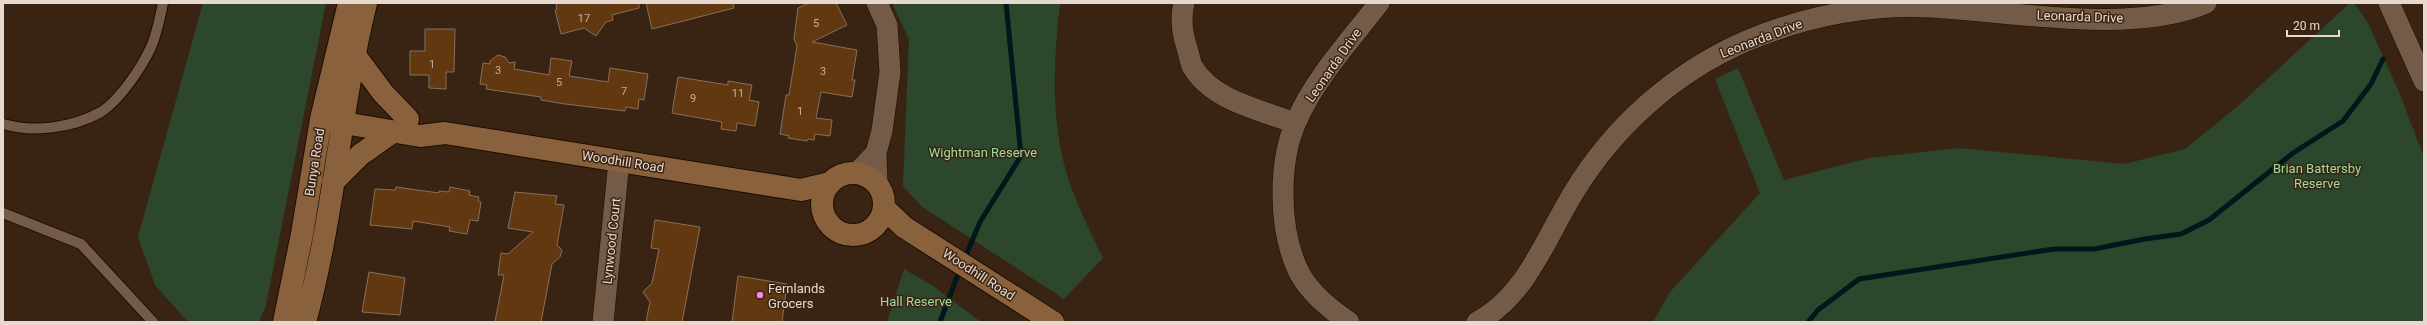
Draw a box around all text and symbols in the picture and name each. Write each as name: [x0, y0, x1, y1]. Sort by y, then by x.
street label: Leonarda Drive: [2036, 7, 2124, 26]
house number: 17: [578, 12, 590, 25]
scale bar: [2287, 12, 2339, 38]
street label: Leonarda Drive: [1718, 16, 1804, 61]
house number: 5: [813, 17, 819, 30]
text: 20 m: [2293, 19, 2320, 33]
street label: Leonarda Drive: [1302, 25, 1364, 105]
house number: 1: [429, 58, 435, 71]
house number: 3: [495, 64, 501, 77]
house number: 3: [820, 65, 826, 78]
house number: 5: [556, 76, 562, 89]
house number: 7: [621, 85, 627, 98]
house number: 11: [732, 87, 744, 100]
house number: 9: [690, 92, 696, 105]
house number: 1: [797, 105, 803, 118]
street label: Bunya Road: [302, 127, 327, 197]
park label: Wightman Reserve: [929, 145, 1037, 160]
street label: Woodhill Road: [581, 148, 665, 175]
park label: Brian Battersby Reserve: [2273, 161, 2361, 191]
street label: Lynwood Court: [600, 197, 623, 285]
street label: Woodhill Road: [940, 245, 1018, 303]
place label: Fernlands Grocers: [768, 281, 825, 311]
marker: Fernlands Grocers: [755, 290, 765, 300]
park label: Hall Reserve: [880, 294, 952, 309]

